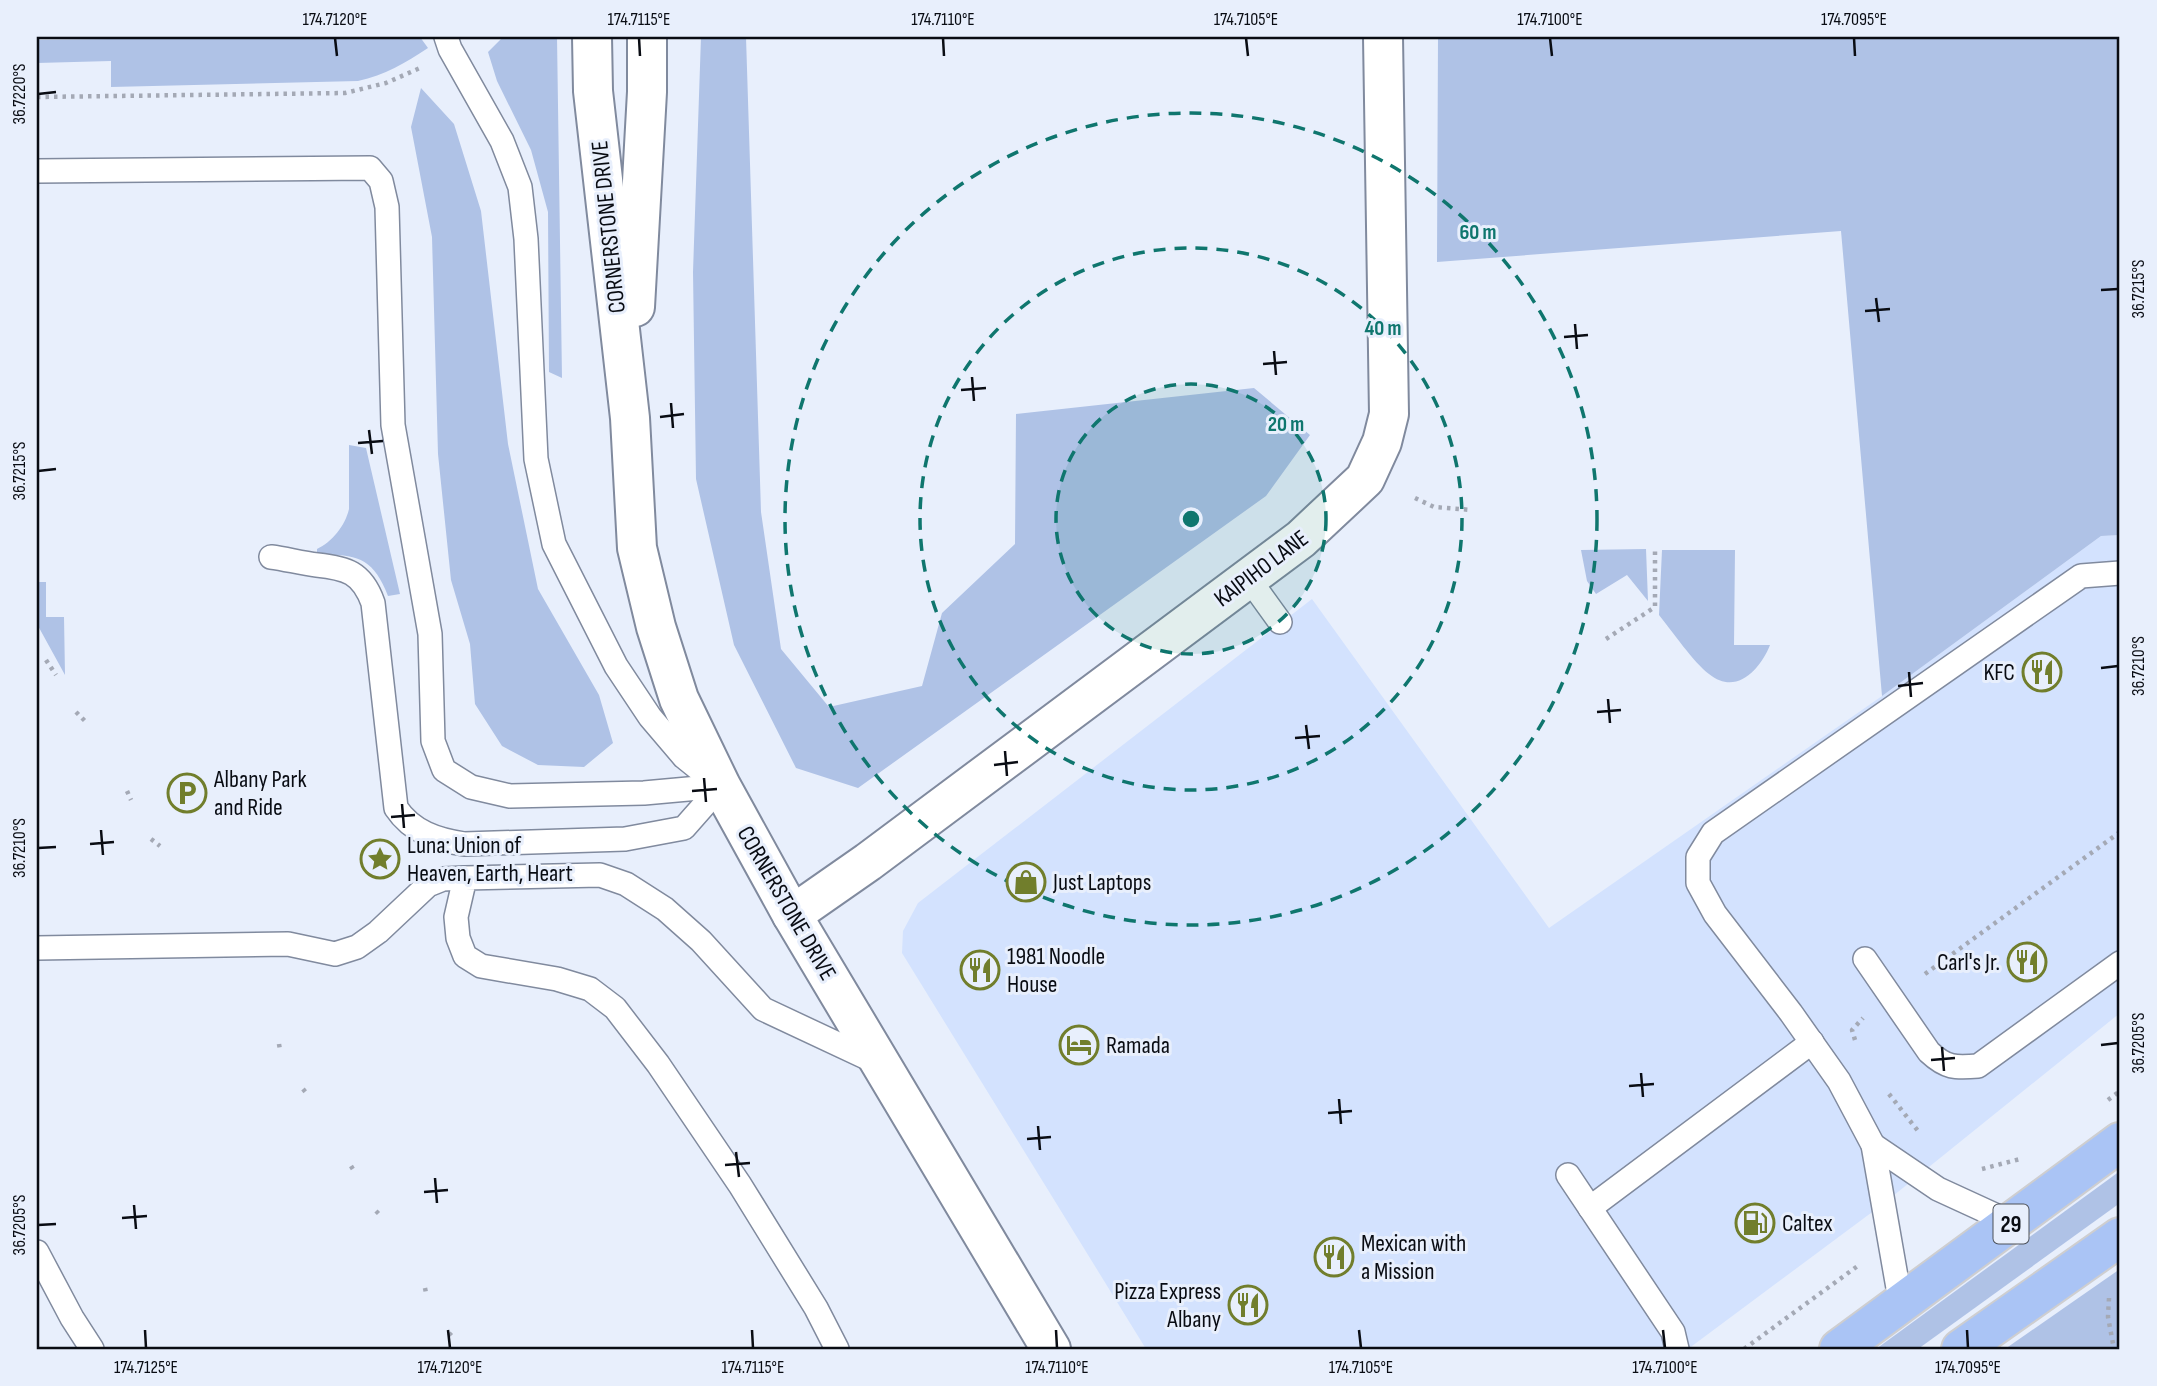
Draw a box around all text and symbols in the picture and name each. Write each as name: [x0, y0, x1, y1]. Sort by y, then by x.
text: 174.7120°E: [303, 9, 367, 30]
text: 174.7115°E: [608, 9, 670, 30]
text: 174.7110°E: [911, 9, 975, 30]
text: 174.7105°E: [1214, 9, 1278, 30]
text: 174.7100°E: [1517, 9, 1583, 30]
text: 174.7095°E: [1821, 9, 1887, 30]
text: 36.7220°S: [9, 63, 30, 124]
street label: CORNERSTONE DRIVE: [585, 139, 632, 315]
text: 60 m: [1459, 220, 1497, 245]
text: 36.7215°S: [2128, 259, 2149, 319]
text: 40 m: [1365, 316, 1401, 341]
text: 20 m: [1268, 412, 1304, 437]
text: 36.7215°S: [9, 441, 30, 501]
centre of rings: [1179, 507, 1203, 531]
street label: KAIPIHO LANE: [1208, 524, 1314, 613]
text: 36.7210°S: [2128, 636, 2149, 696]
restaurant icon: KFC: [2021, 651, 2063, 693]
place label: KFC: [1983, 658, 2015, 687]
place label: Albany Park and Ride: [213, 765, 307, 822]
parking icon: Albany Park and Ride: [166, 772, 208, 814]
text: 36.7210°S: [9, 818, 30, 878]
street label: CORNERSTONE DRIVE: [731, 821, 842, 986]
place label: Luna: Union of Heaven, Earth, Heart: [407, 831, 573, 888]
place icon: Luna: Union of Heaven, Earth, Heart: [359, 838, 401, 880]
shop icon: Just Laptops: [1005, 861, 1047, 903]
place label: Just Laptops: [1052, 868, 1151, 897]
restaurant icon: Carl's Jr.: [2006, 941, 2048, 983]
place label: 1981 Noodle House: [1007, 942, 1105, 999]
place label: Carl's Jr.: [1937, 948, 2000, 977]
restaurant icon: 1981 Noodle House: [959, 949, 1001, 991]
text: 36.7205°S: [2128, 1012, 2149, 1073]
hotel icon: Ramada: [1058, 1024, 1100, 1066]
place label: Ramada: [1106, 1031, 1170, 1060]
text: 36.7205°S: [9, 1194, 30, 1255]
fuel station icon: Caltex: [1734, 1202, 1776, 1244]
road number: 29: [1994, 1204, 2028, 1244]
place label: Caltex: [1782, 1209, 1833, 1238]
place label: Mexican with a Mission: [1361, 1229, 1466, 1286]
restaurant icon: Mexican with a Mission: [1313, 1236, 1355, 1278]
place label: Pizza Express Albany: [1114, 1277, 1221, 1334]
restaurant icon: Pizza Express Albany: [1227, 1284, 1269, 1326]
text: 174.7125°E: [114, 1357, 178, 1378]
text: 174.7120°E: [418, 1357, 482, 1378]
text: 174.7115°E: [722, 1357, 784, 1378]
text: 174.7110°E: [1025, 1357, 1089, 1378]
text: 174.7105°E: [1329, 1357, 1393, 1378]
text: 174.7100°E: [1632, 1357, 1698, 1378]
text: 174.7095°E: [1935, 1357, 2001, 1378]

